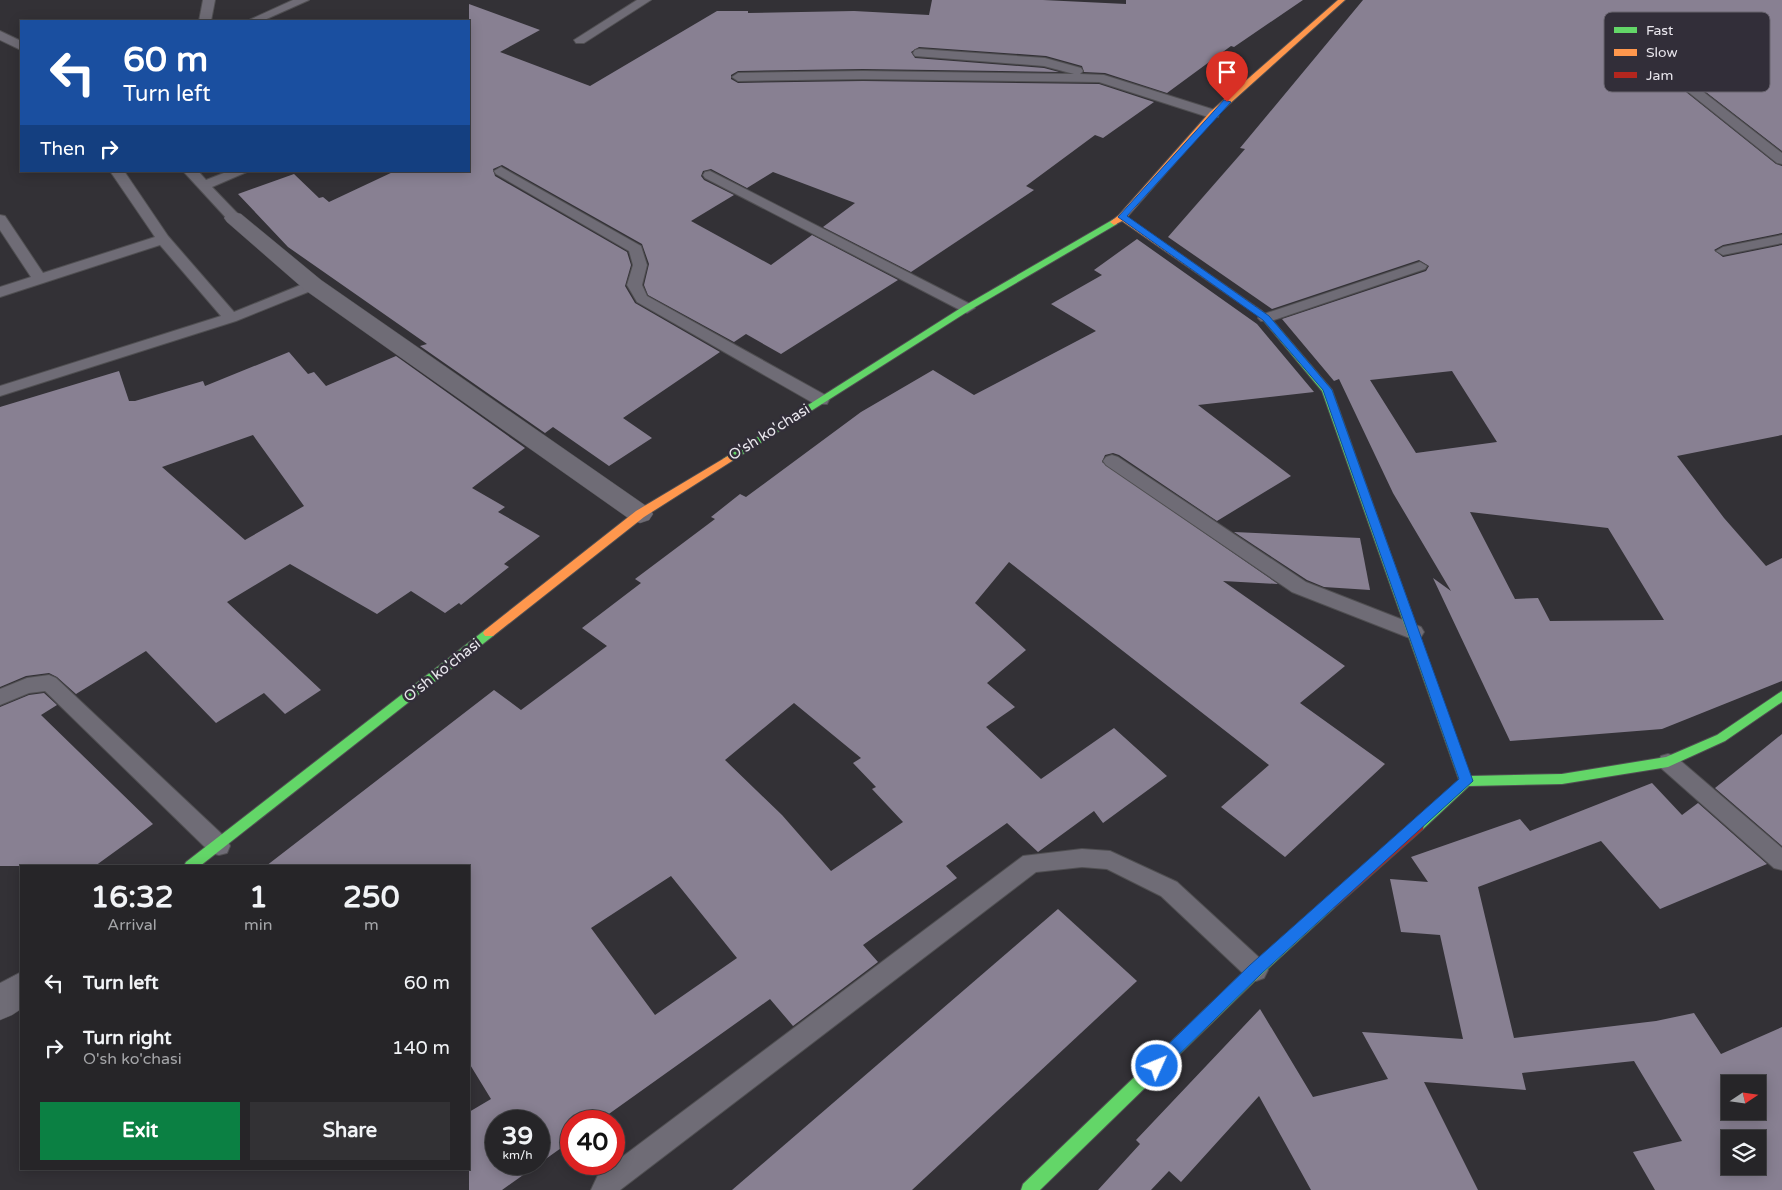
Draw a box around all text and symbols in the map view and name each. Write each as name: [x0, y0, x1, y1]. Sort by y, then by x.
legend: [1604, 12, 1770, 92]
text: Fast: [1646, 22, 1674, 39]
text: 60 m: [123, 39, 208, 81]
icon: left: [40, 40, 105, 105]
text: Slow: [1646, 44, 1678, 61]
pin: [1206, 51, 1248, 102]
icon: arrive: [1213, 58, 1241, 86]
text: Jam: [1646, 67, 1673, 84]
text: Turn left: [123, 81, 211, 107]
icon: right: [95, 135, 123, 163]
text: Then: [40, 138, 85, 160]
street label: O'sh ko'chasi: [725, 400, 813, 464]
street label: O'sh ko'chasi: [400, 634, 484, 706]
text: 16:32: [90, 879, 174, 916]
text: 1: [249, 879, 268, 916]
text: 250: [343, 879, 400, 916]
text: Arrival: [107, 915, 157, 935]
text: min: [244, 915, 273, 935]
text: m: [364, 915, 379, 935]
icon: left: [40, 969, 68, 997]
text: Turn left: [83, 972, 159, 994]
text: 60 m: [404, 972, 450, 994]
text: Turn right: [83, 1027, 171, 1049]
icon: right: [40, 1034, 68, 1062]
text: 140 m: [392, 1037, 450, 1059]
position arrow: [1130, 1039, 1182, 1091]
text: O'sh ko'chasi: [83, 1049, 182, 1069]
north arrow: [1721, 1075, 1766, 1120]
map controls: [1721, 1075, 1766, 1175]
button: Exit: [40, 1102, 240, 1160]
button: Share: [250, 1102, 450, 1160]
speed limit sign: 40: [560, 1110, 625, 1175]
text: 39: [502, 1121, 533, 1151]
button: layers: [1721, 1130, 1766, 1175]
text: km/h: [502, 1148, 533, 1162]

